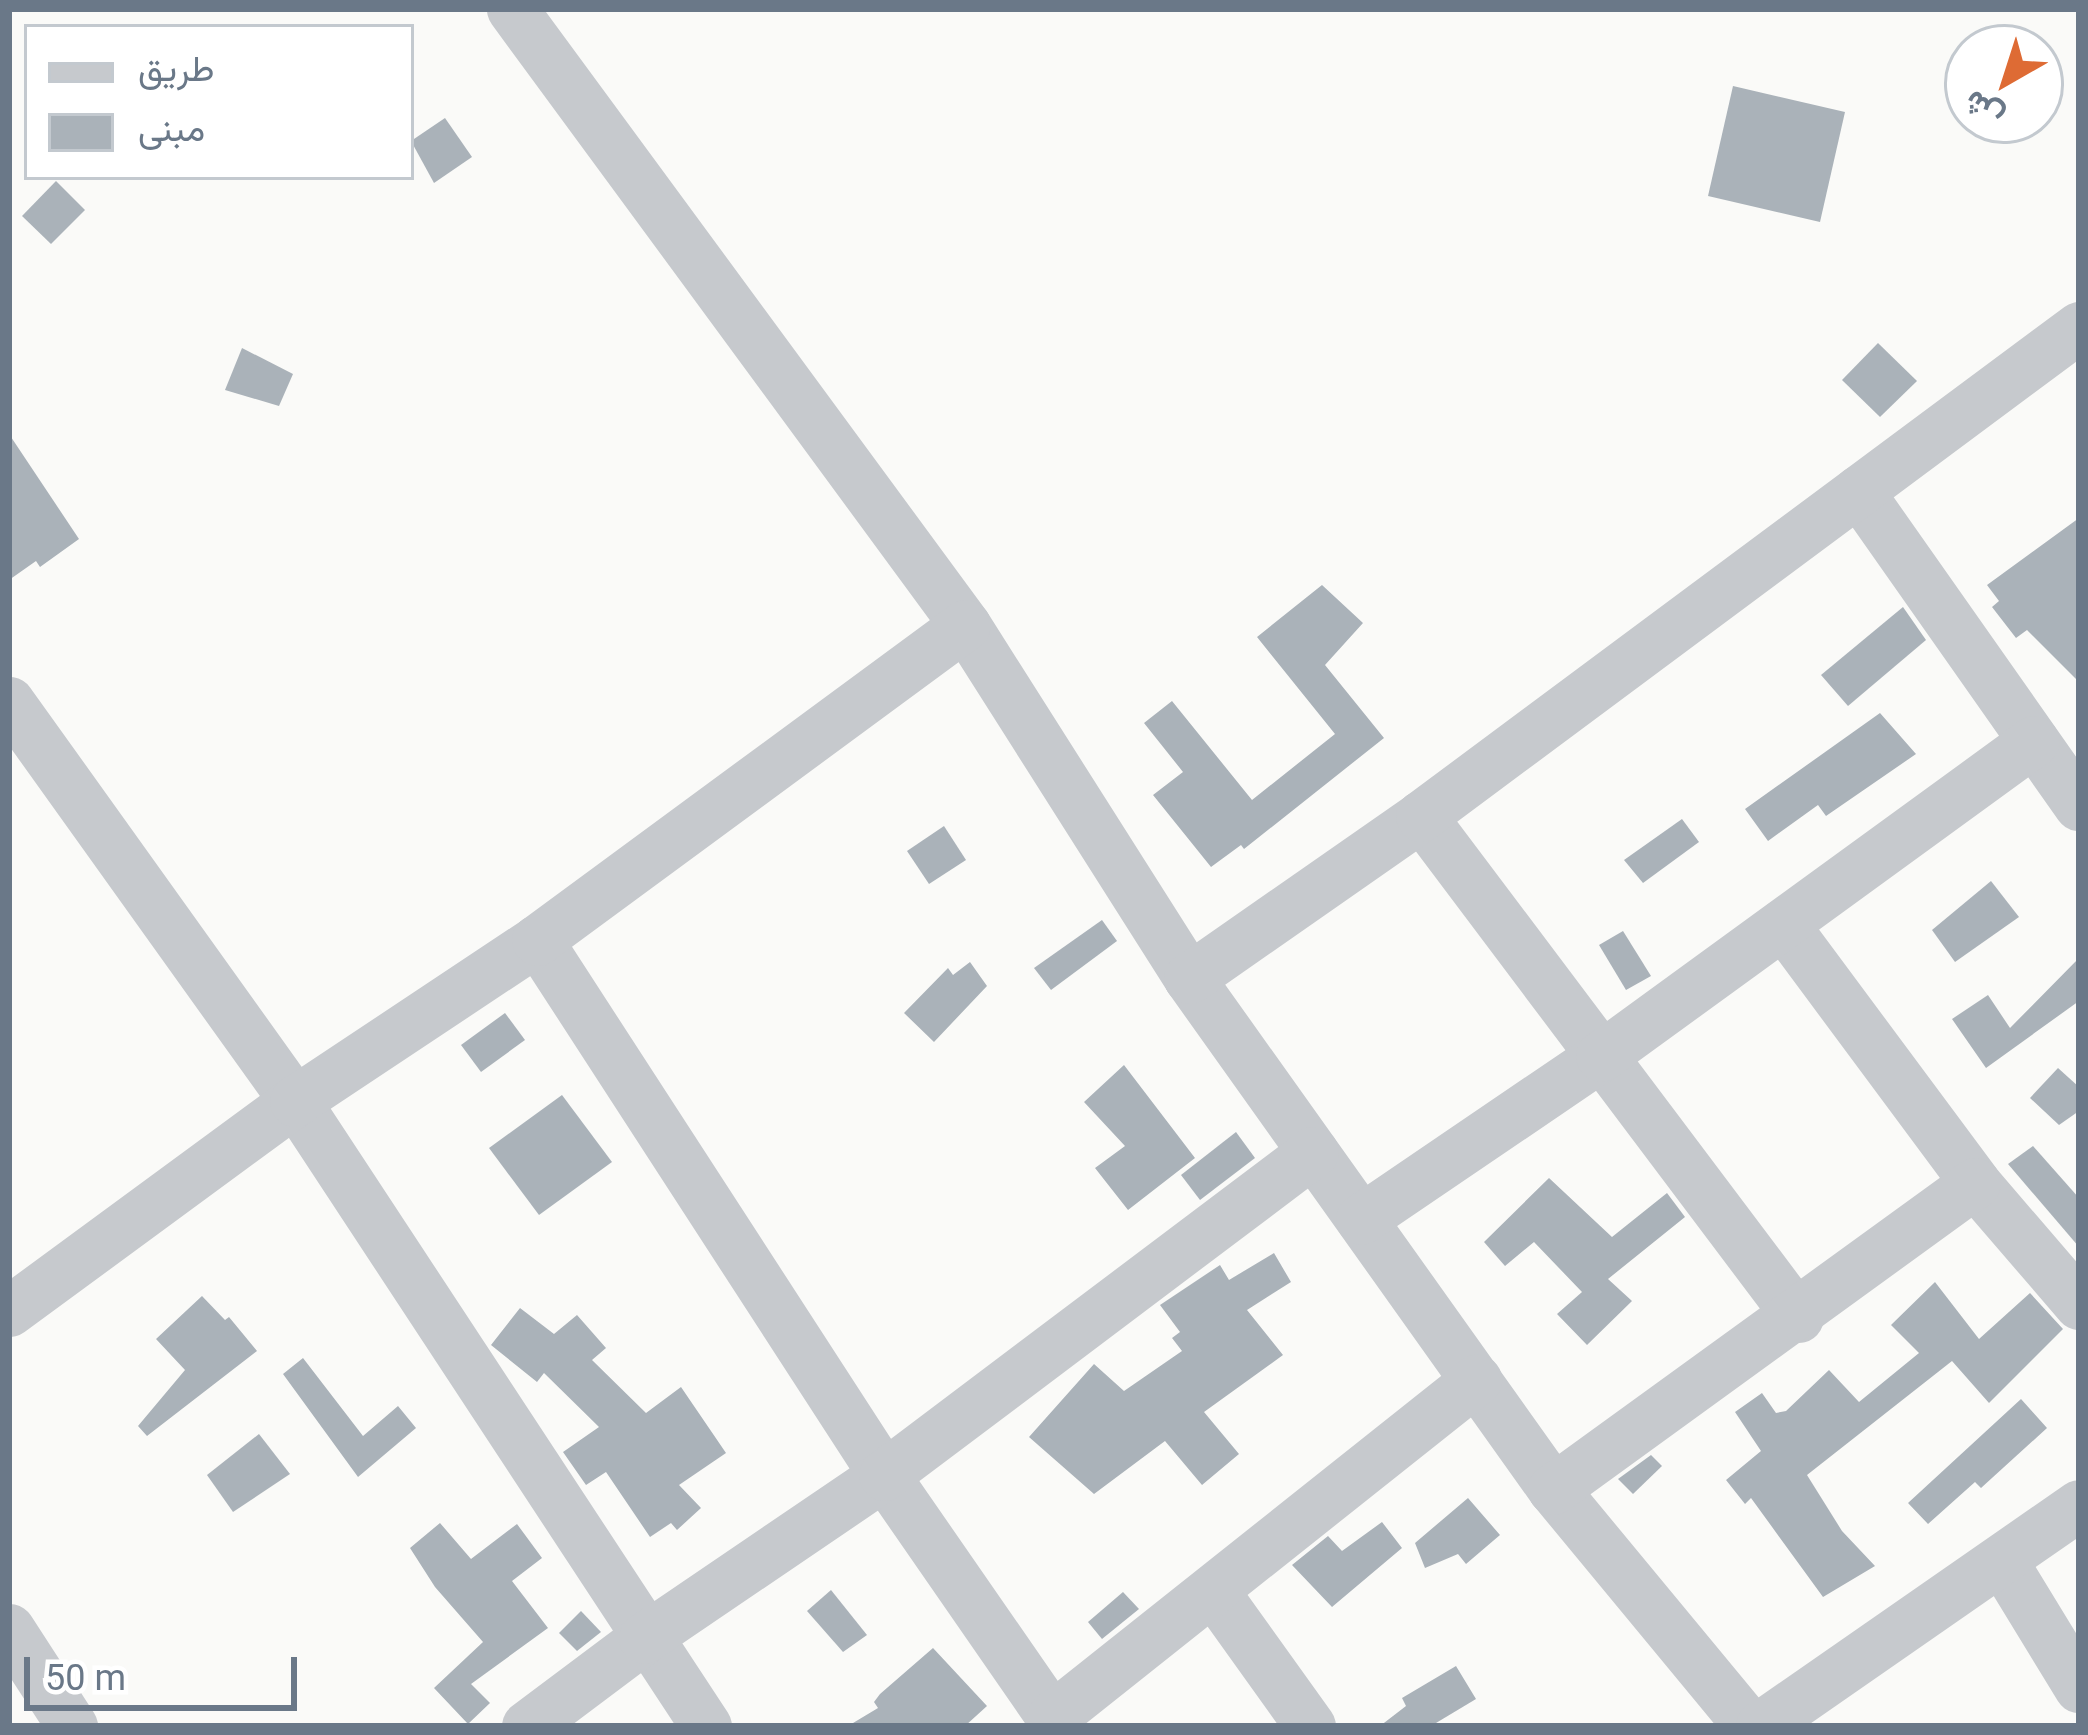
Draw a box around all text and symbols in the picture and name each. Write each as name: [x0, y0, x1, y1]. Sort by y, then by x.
legend: [24, 24, 414, 180]
north arrow: [1944, 24, 2064, 144]
text: طريق: [138, 48, 214, 90]
text: ش: [1955, 82, 2011, 138]
text: مبنى: [138, 108, 205, 150]
scale bar: [30, 1633, 303, 1707]
text: 50 m: [45, 1657, 126, 1699]

